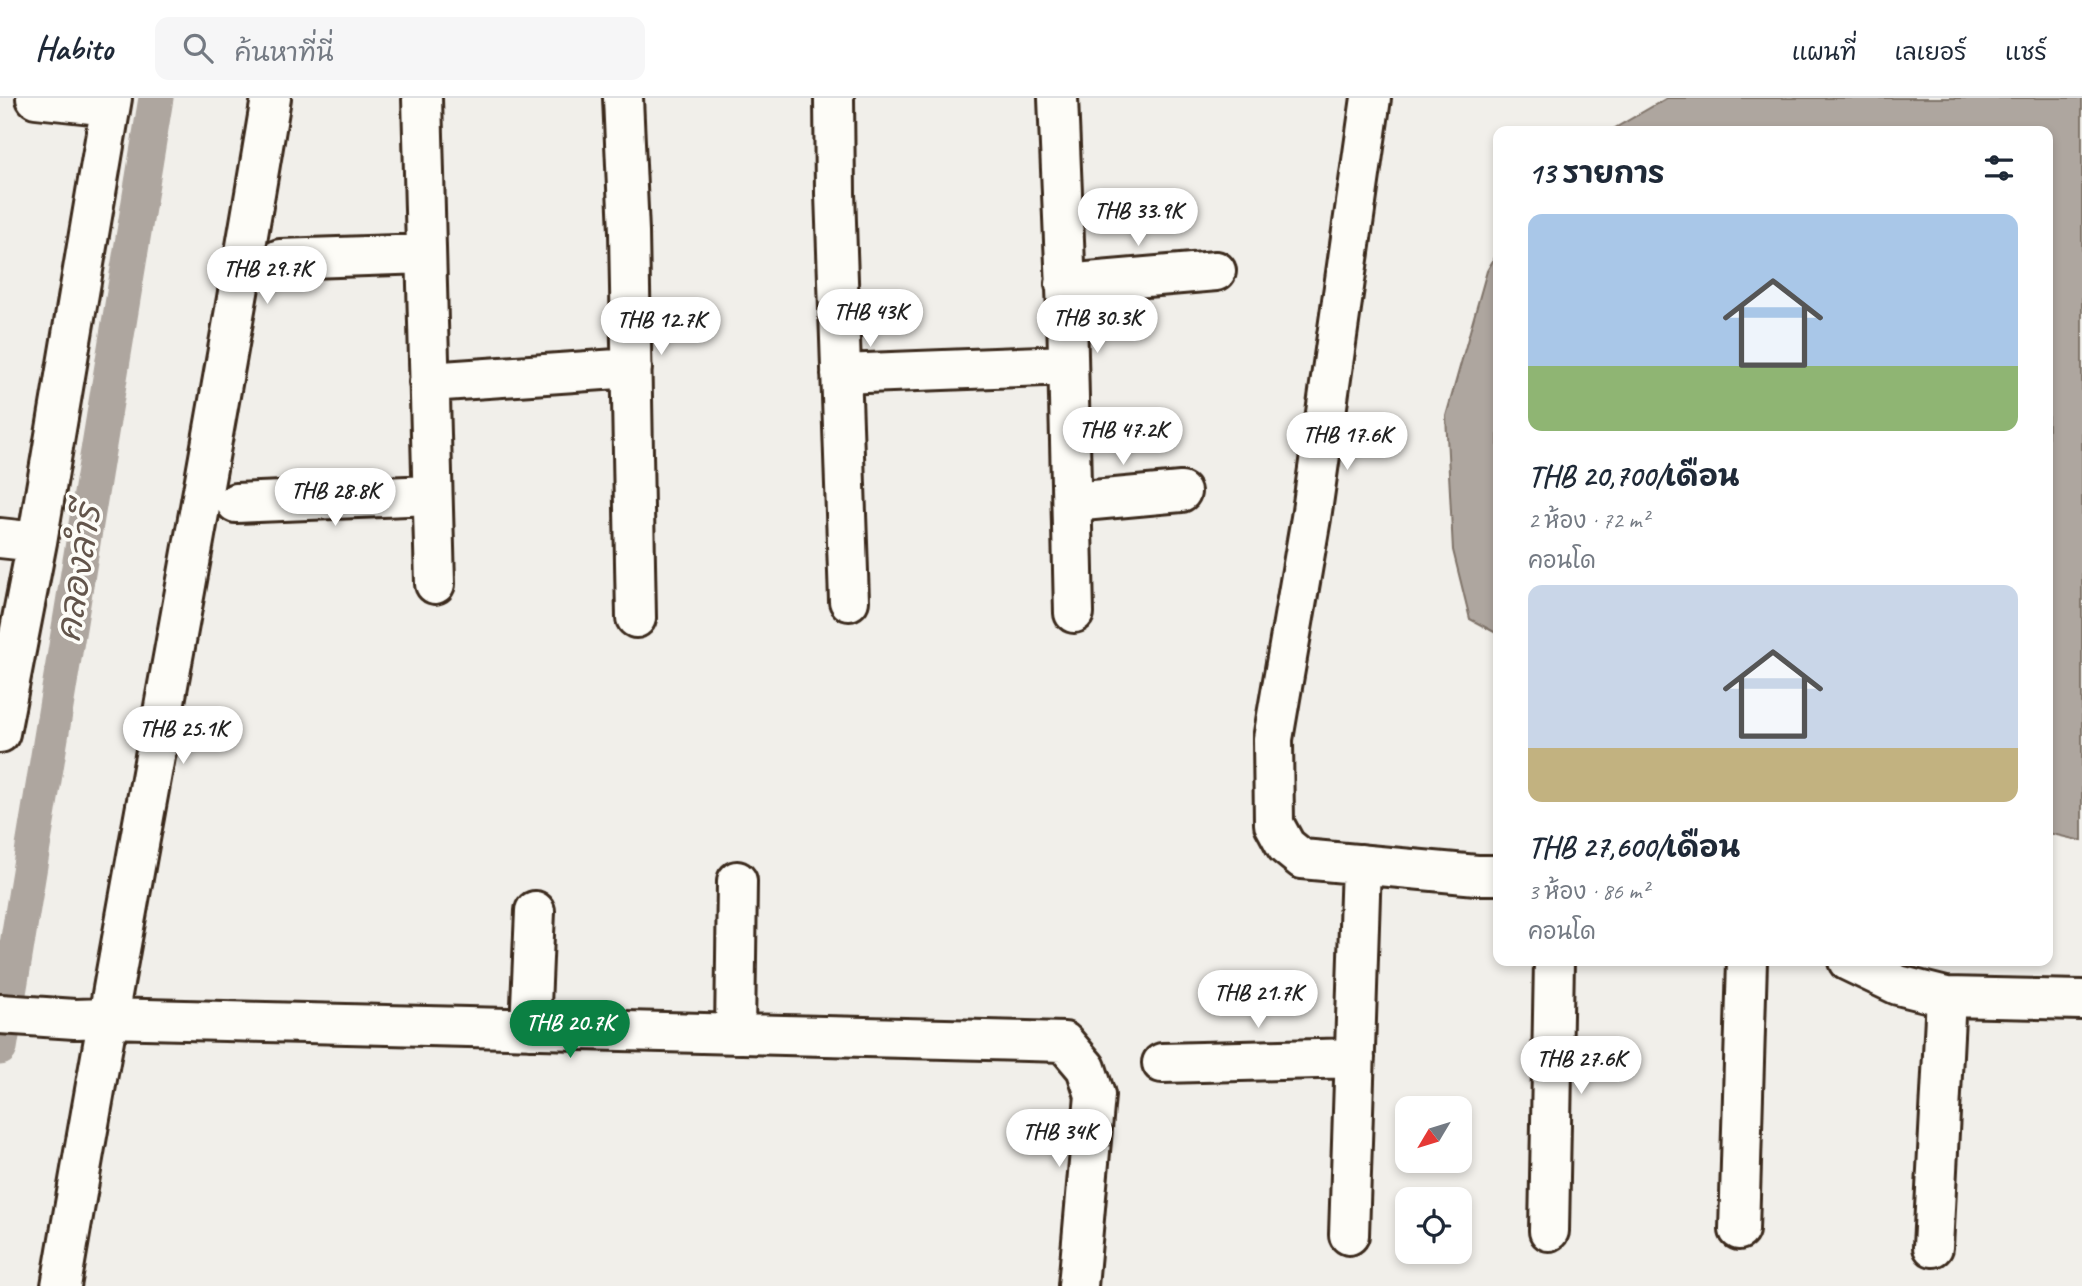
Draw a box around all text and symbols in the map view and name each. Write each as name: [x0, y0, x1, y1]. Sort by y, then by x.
search box: [155, 17, 645, 80]
text: Habito: [35, 27, 113, 69]
icon: search: [179, 29, 217, 67]
text: ค้นหาที่นี่: [235, 36, 333, 69]
text: แผนที่: [1792, 37, 1857, 67]
text: เลเยอร์: [1895, 37, 1967, 67]
text: แชร์: [2005, 37, 2047, 67]
icon: filters: [1980, 149, 2018, 187]
text: 13 รายการ: [1528, 154, 1665, 192]
pin: THB 33.9K: [1058, 188, 1218, 248]
text: THB 33.9K: [1094, 196, 1182, 225]
pin: THB 29.7K: [187, 246, 347, 306]
text: THB 29.7K: [223, 254, 311, 283]
icon: home: [1710, 260, 1836, 386]
pin: THB 43K: [805, 289, 935, 349]
pin: THB 30.3K: [1017, 296, 1177, 355]
text: THB 43K: [833, 297, 907, 326]
pin: THB 12.7K: [581, 298, 741, 357]
text: THB 30.3K: [1053, 303, 1141, 332]
text: THB 12.7K: [617, 305, 705, 334]
pin: THB 47.2K: [1043, 408, 1203, 467]
pin: THB 17.6K: [1267, 412, 1427, 472]
text: THB 47.2K: [1079, 415, 1167, 444]
text: THB 17.6K: [1303, 420, 1391, 449]
text: THB 20,700/เดือน: [1528, 457, 1740, 495]
pin: THB 28.8K: [255, 468, 415, 528]
text: THB 28.8K: [291, 476, 379, 505]
water label: คลองลำรี: [45, 494, 113, 645]
text: 2 ห้อง · 72 m²: [1528, 506, 1648, 535]
text: คอนโด: [1528, 546, 1596, 575]
icon: home: [1710, 631, 1836, 757]
pin: THB 25.1K: [103, 706, 263, 766]
text: THB 25.1K: [139, 714, 227, 743]
text: THB 27,600/เดือน: [1528, 828, 1740, 866]
text: 3 ห้อง · 86 m²: [1528, 877, 1648, 906]
text: คอนโด: [1528, 917, 1596, 946]
pin: THB 21.7K: [1178, 970, 1338, 1030]
text: THB 21.7K: [1214, 978, 1302, 1007]
pin: THB 20.7K: [490, 1000, 650, 1060]
text: THB 20.7K: [526, 1008, 614, 1037]
pin: THB 27.6K: [1501, 1037, 1661, 1096]
text: THB 27.6K: [1537, 1044, 1625, 1073]
north arrow: [1395, 1096, 1472, 1172]
map controls: [1395, 1096, 1472, 1264]
pin: THB 34K: [994, 1110, 1124, 1169]
text: THB 34K: [1022, 1117, 1096, 1146]
button: locate: [1395, 1187, 1472, 1264]

